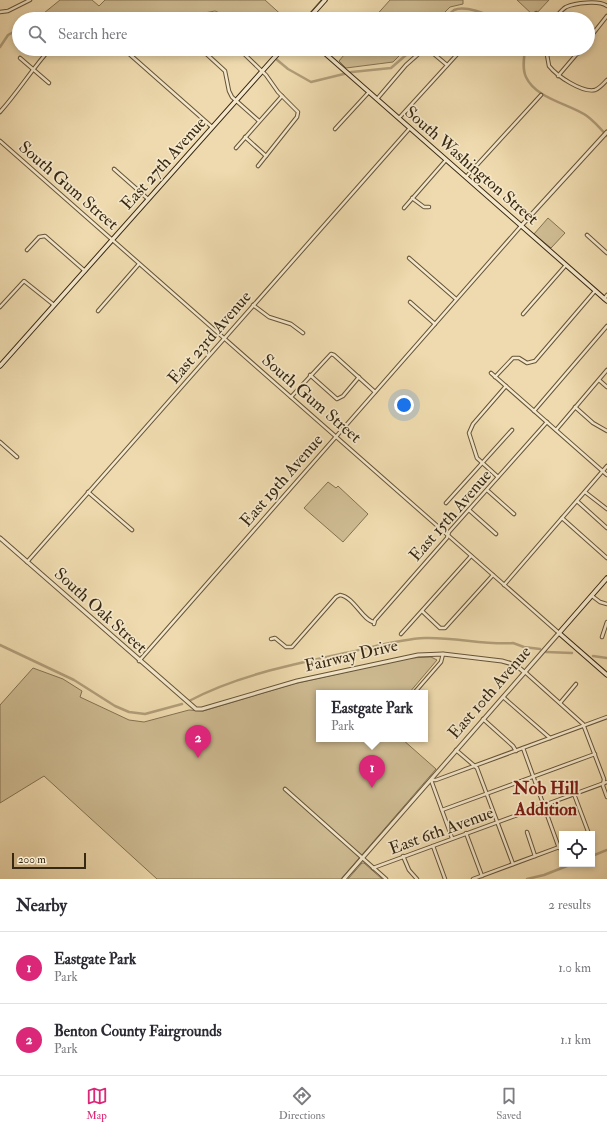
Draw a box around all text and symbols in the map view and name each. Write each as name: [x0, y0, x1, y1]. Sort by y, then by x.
search box: [12, 12, 595, 56]
icon: search: [26, 23, 48, 45]
text: Search here: [58, 25, 127, 44]
street label: South Washington Street: [400, 102, 543, 230]
street label: East 27th Avenue: [116, 113, 211, 214]
street label: South Gum Street: [15, 136, 123, 235]
street label: East 23rd Avenue: [163, 286, 256, 388]
street label: South Gum Street: [258, 349, 366, 448]
your location: [394, 395, 414, 415]
street label: East 19th Avenue: [235, 430, 327, 531]
street label: East 15th Avenue: [405, 465, 496, 566]
street label: South Oak Street: [50, 563, 152, 658]
street label: Fairway Drive: [302, 635, 400, 677]
street label: East 10th Avenue: [443, 642, 535, 743]
popup: [316, 690, 428, 742]
text: Eastgate Park: [331, 699, 413, 718]
text: Park: [331, 718, 355, 734]
pin: 2: [185, 725, 211, 758]
pin: 1: [359, 755, 385, 788]
district label: Nob Hill Addition: [512, 777, 579, 821]
street label: East 6th Avenue: [386, 802, 496, 859]
map controls: [559, 831, 595, 867]
button: locate: [559, 831, 595, 867]
scale bar: [12, 851, 86, 870]
text: 200 m: [18, 853, 46, 866]
text: Nearby: [16, 895, 67, 916]
text: 2 results: [548, 897, 591, 913]
text: Eastgate Park: [54, 950, 136, 969]
text: 1: [27, 960, 31, 976]
text: 1.0 km: [558, 960, 591, 976]
text: Park: [54, 969, 78, 985]
text: Benton County Fairgrounds: [54, 1022, 222, 1041]
text: 2: [26, 1032, 32, 1048]
text: 1.1 km: [560, 1032, 591, 1048]
text: Park: [54, 1041, 78, 1057]
tab: Map: [86, 1085, 108, 1122]
tab: Directions: [279, 1085, 325, 1122]
tab: Saved: [496, 1085, 521, 1122]

